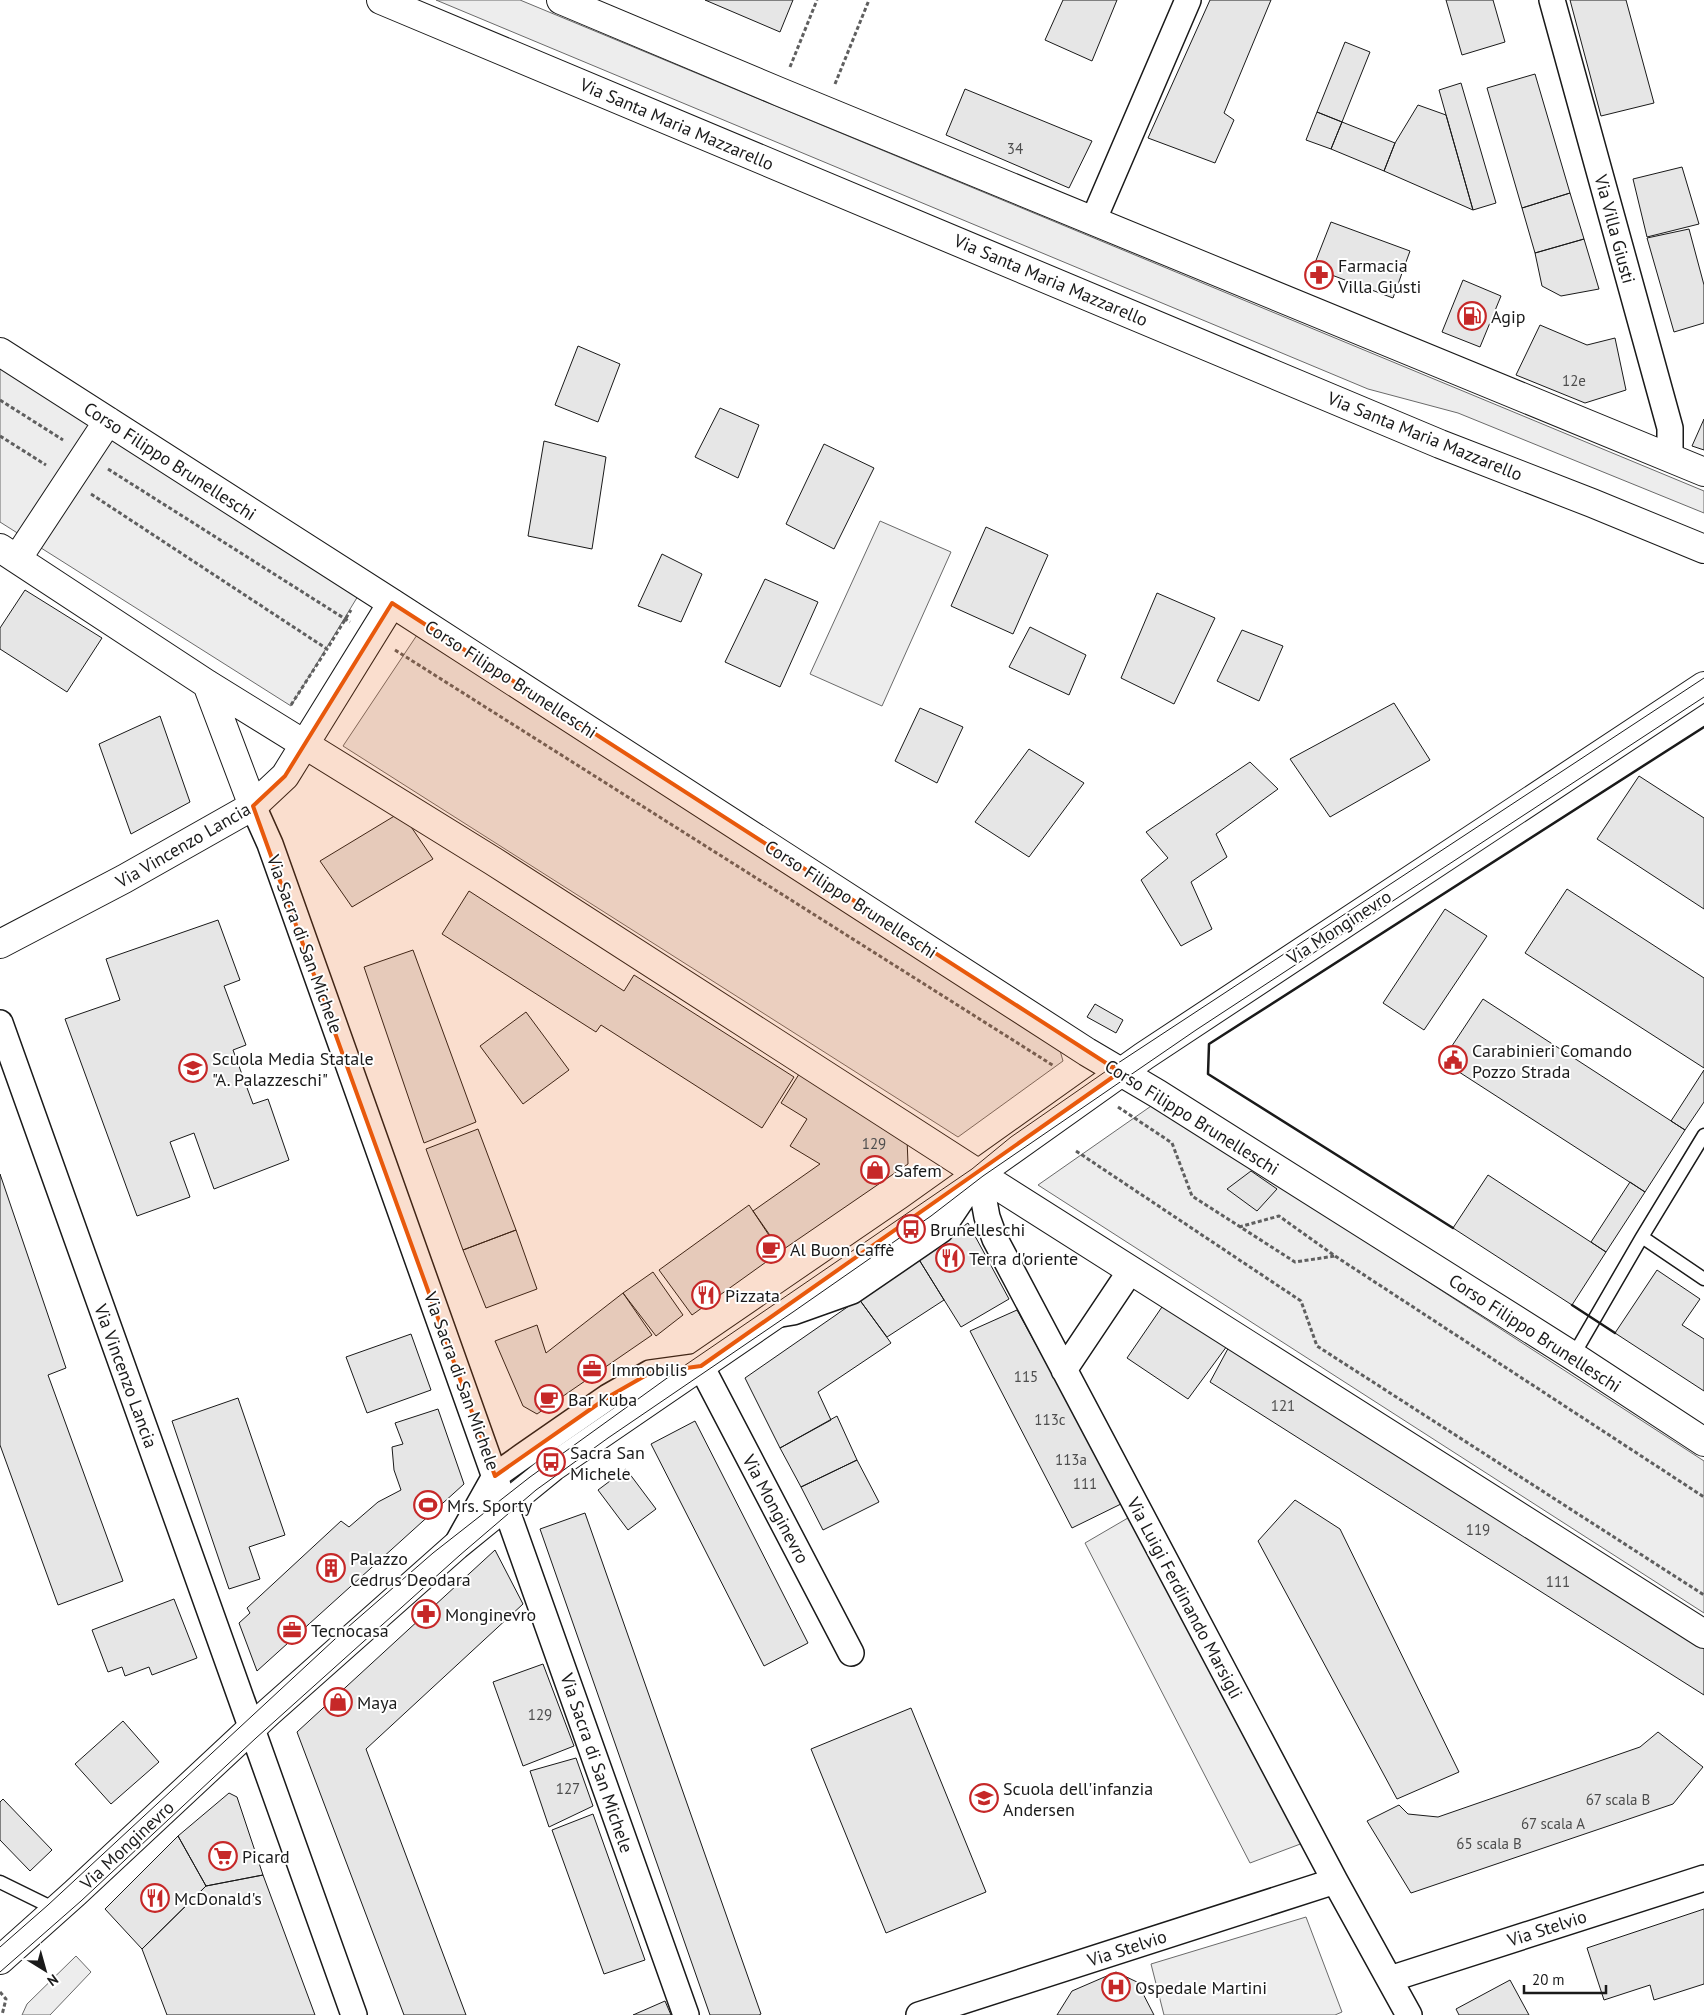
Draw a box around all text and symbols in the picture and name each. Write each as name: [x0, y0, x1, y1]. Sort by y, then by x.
street label: Via Santa Maria Mazzarello: [576, 72, 777, 175]
house number: 34: [1007, 139, 1023, 158]
street label: Via Villa Giusti: [1589, 171, 1641, 286]
street label: Via Santa Maria Mazzarello: [950, 228, 1151, 331]
place label: Farmacia Villa Giusti: [1337, 254, 1421, 298]
pharmacy icon: Farmacia Villa Giusti: [1304, 260, 1334, 290]
fuel station icon: Agip: [1457, 301, 1487, 331]
place label: Agip: [1491, 305, 1526, 328]
house number: 12e: [1562, 371, 1586, 390]
street label: Via Santa Maria Mazzarello: [1323, 386, 1526, 486]
street label: Corso Filippo Brunelleschi: [79, 397, 261, 525]
street label: Corso Filippo Brunelleschi: [420, 615, 602, 743]
street label: Via Vincenzo Lancia: [111, 797, 254, 893]
street label: Corso Filippo Brunelleschi: [760, 835, 942, 963]
street label: Via Sacra di San Michele: [262, 851, 348, 1036]
street label: Via Monginevro: [1282, 885, 1396, 970]
place label: Carabinieri Comando Pozzo Strada: [1472, 1039, 1632, 1083]
public building icon: Carabinieri Comando Pozzo Strada: [1438, 1045, 1468, 1075]
place label: Scuola Media Statale "A. Palazzeschi": [212, 1047, 374, 1091]
school or university icon: Scuola Media Statale "A. Palazzeschi": [178, 1053, 208, 1083]
street label: Corso Filippo Brunelleschi: [1101, 1054, 1283, 1180]
house number: 129: [862, 1134, 886, 1153]
shop icon: Safem: [860, 1155, 890, 1185]
place label: Safem: [894, 1159, 942, 1182]
bus stop icon: Brunelleschi: [896, 1214, 926, 1244]
place label: Brunelleschi: [930, 1218, 1025, 1241]
cafe icon: Al Buon Caffè: [756, 1234, 786, 1264]
place label: Al Buon Caffè: [790, 1238, 894, 1261]
restaurant icon: Terra d'oriente: [935, 1243, 965, 1273]
place label: Terra d'oriente: [969, 1247, 1078, 1270]
street label: Corso Filippo Brunelleschi: [1444, 1269, 1626, 1397]
restaurant icon: Pizzata: [691, 1280, 721, 1310]
place label: Pizzata: [725, 1284, 780, 1307]
street label: Via Sacra di San Michele: [419, 1288, 505, 1473]
street label: Via Vincenzo Lancia: [89, 1300, 163, 1451]
office icon: Immobilis: [577, 1354, 607, 1384]
place label: Immobilis: [611, 1358, 687, 1381]
house number: 115: [1014, 1367, 1038, 1386]
cafe icon: Bar Kuba: [534, 1384, 564, 1414]
place label: Bar Kuba: [568, 1388, 637, 1411]
house number: 121: [1271, 1396, 1295, 1415]
house number: 113c: [1034, 1410, 1066, 1429]
place label: Sacra San Michele: [570, 1441, 645, 1485]
bus stop icon: Sacra San Michele: [536, 1447, 566, 1477]
street label: Via Monginevro: [737, 1450, 814, 1567]
house number: 113a: [1055, 1450, 1087, 1469]
house number: 111: [1073, 1474, 1097, 1493]
sports icon: Mrs. Sporty: [413, 1490, 443, 1520]
street label: Via Luigi Ferdinando Marsigli: [1122, 1492, 1248, 1703]
place label: Mrs. Sporty: [447, 1494, 533, 1517]
house number: 119: [1466, 1520, 1490, 1539]
place label: Palazzo Cedrus Deodara: [350, 1547, 471, 1591]
building icon: Palazzo Cedrus Deodara: [316, 1553, 346, 1583]
house number: 111: [1546, 1572, 1570, 1591]
pharmacy icon: Monginevro: [411, 1599, 441, 1629]
place label: Monginevro: [445, 1603, 536, 1626]
office icon: Tecnocasa: [277, 1615, 307, 1645]
place label: Tecnocasa: [311, 1619, 389, 1642]
street label: Via Sacra di San Michele: [555, 1669, 639, 1856]
shop icon: Maya: [323, 1687, 353, 1717]
place label: Maya: [357, 1691, 397, 1714]
house number: 129: [528, 1705, 552, 1724]
place label: Scuola dell'infanzia Andersen: [1003, 1777, 1153, 1821]
house number: 127: [556, 1779, 580, 1798]
school or university icon: Scuola dell'infanzia Andersen: [969, 1783, 999, 1813]
house number: 67 scala B: [1586, 1790, 1650, 1809]
street label: Via Monginevro: [75, 1796, 179, 1895]
house number: 67 scala A: [1521, 1814, 1585, 1833]
house number: 65 scala B: [1456, 1834, 1522, 1853]
supermarket icon: Picard: [208, 1841, 238, 1871]
place label: Picard: [242, 1845, 290, 1868]
restaurant icon: McDonald's: [140, 1883, 170, 1913]
place label: McDonald's: [174, 1887, 262, 1910]
street label: Via Stelvio: [1504, 1904, 1589, 1952]
street label: Via Stelvio: [1084, 1924, 1169, 1972]
north arrow: [20, 1945, 70, 1995]
scale bar: [1524, 1962, 1606, 1994]
text: N: [44, 1970, 62, 1990]
text: 20 m: [1532, 1970, 1565, 1989]
hospital icon: Ospedale Martini: [1101, 1972, 1131, 2002]
place label: Ospedale Martini: [1135, 1976, 1267, 1999]

